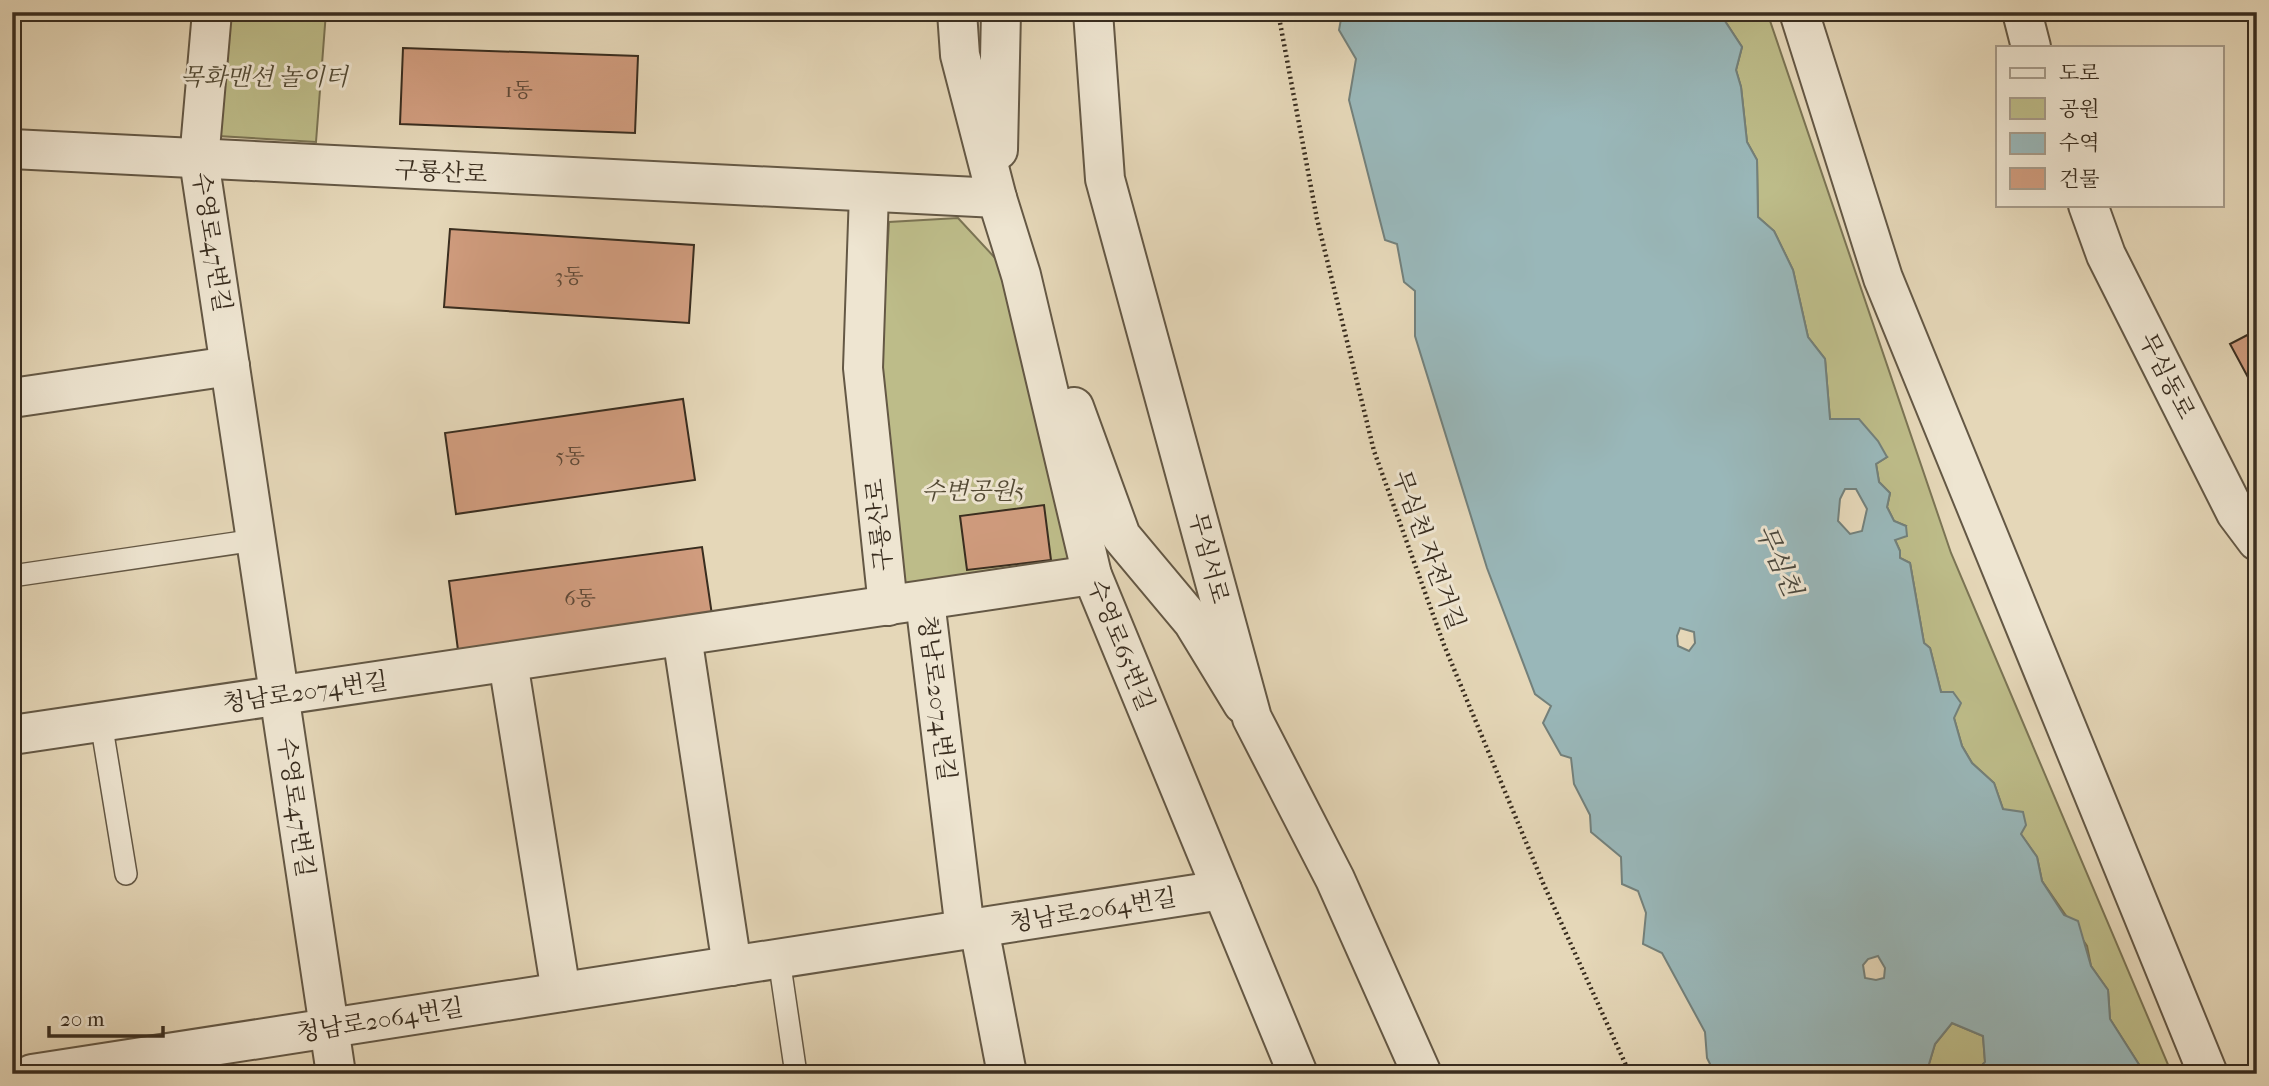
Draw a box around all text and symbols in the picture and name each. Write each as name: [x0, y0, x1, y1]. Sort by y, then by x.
legend: [1996, 46, 2224, 206]
text: 도로: [2059, 61, 2100, 85]
park label: 목화맨션 놀이터: [180, 63, 350, 91]
house number: 1동: [505, 78, 533, 102]
text: 공원: [2059, 97, 2100, 121]
text: 수역: [2059, 131, 2100, 155]
street label: 구룡산로: [394, 156, 488, 188]
text: 건물: [2059, 167, 2100, 191]
street label: 수영로47번길: [187, 170, 237, 314]
house number: 3동: [555, 264, 583, 288]
street label: 무심동로: [2133, 328, 2201, 424]
house number: 5동: [555, 444, 585, 468]
street label: 무심천 자전거길: [1387, 467, 1471, 633]
street label: 구룡산로: [860, 477, 898, 573]
park label: 수변공원5: [921, 477, 1025, 505]
street label: 무심서로: [1183, 510, 1235, 606]
water label: 무심천: [1749, 519, 1809, 603]
street label: 수영로65번길: [1082, 575, 1160, 715]
house number: 6동: [564, 586, 596, 610]
street label: 청남로2074번길: [913, 614, 961, 782]
street label: 청남로2074번길: [221, 667, 389, 717]
street label: 수영로47번길: [272, 735, 320, 879]
street label: 청남로2064번길: [1008, 883, 1178, 937]
street label: 청남로2064번길: [295, 993, 465, 1047]
scale bar: [49, 995, 163, 1039]
text: 20 m: [60, 1007, 105, 1031]

